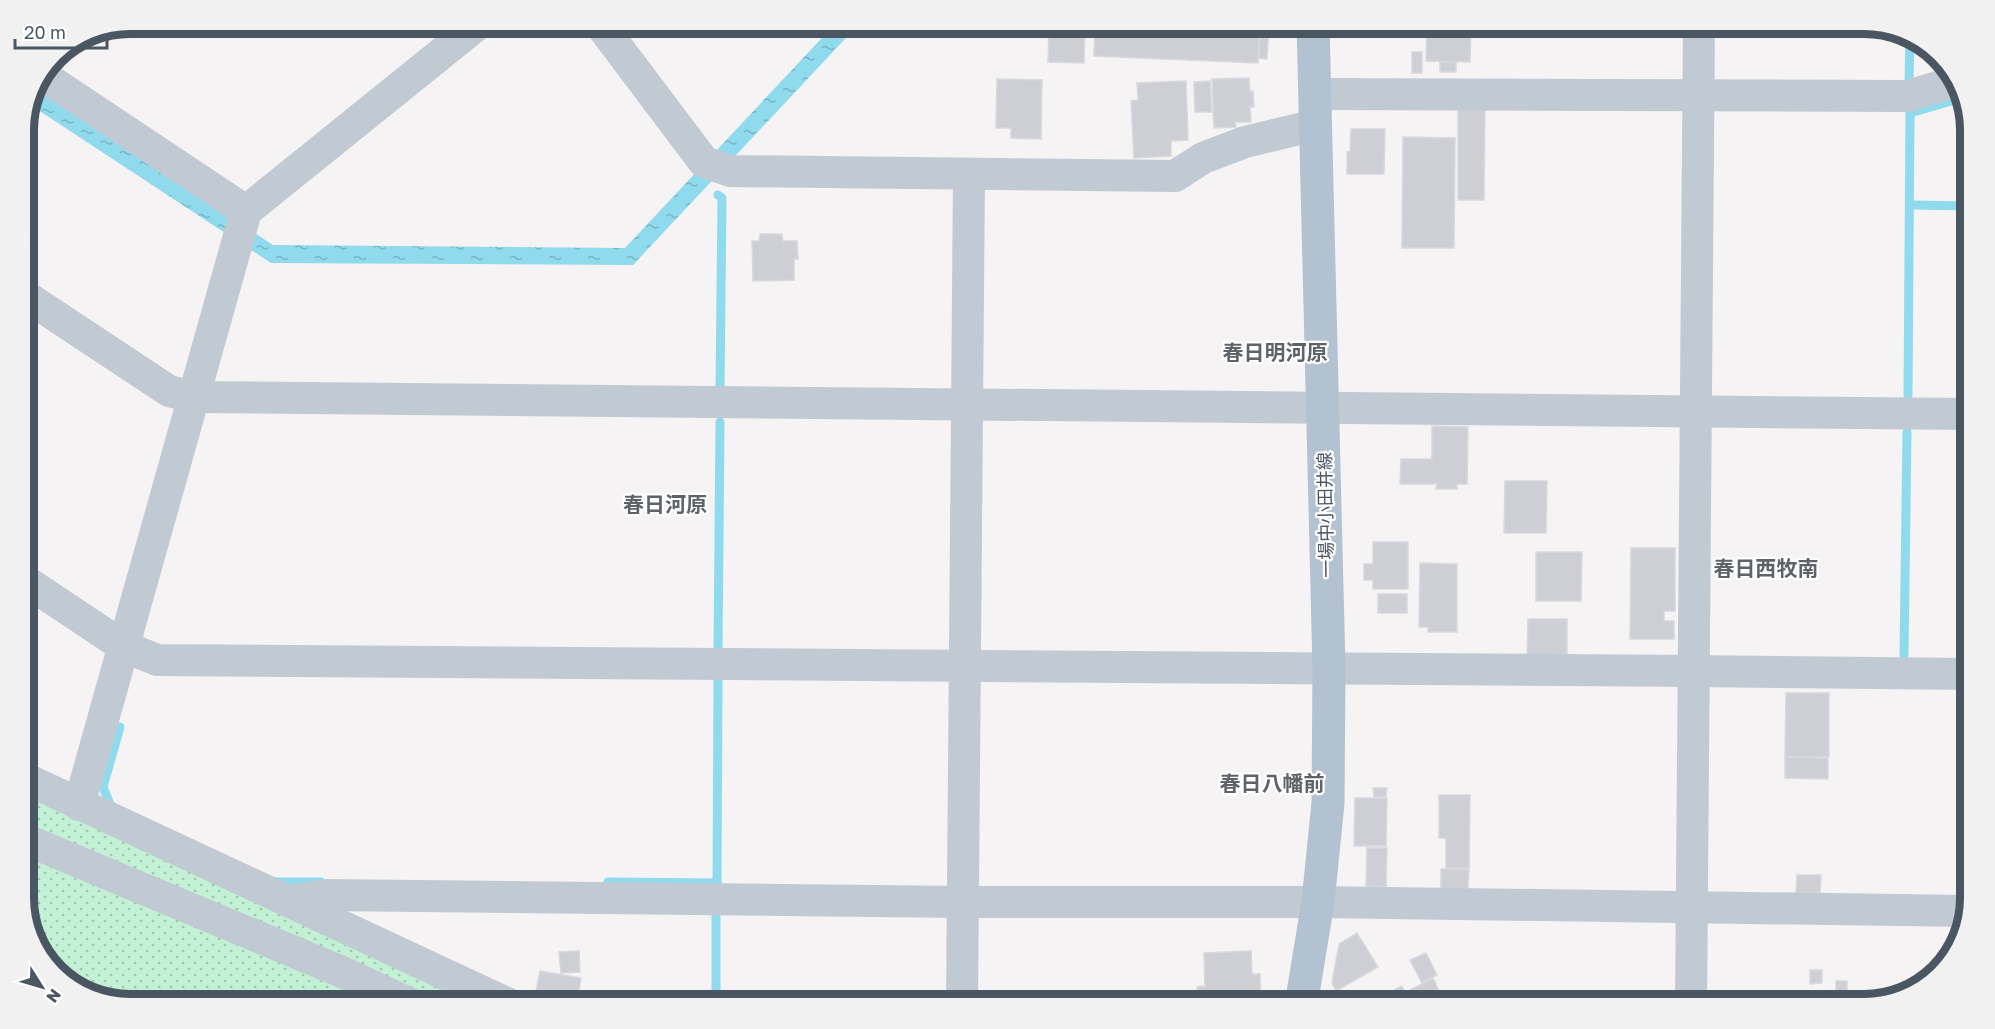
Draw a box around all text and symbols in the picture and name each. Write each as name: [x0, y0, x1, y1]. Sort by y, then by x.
scale bar: [15, 12, 106, 50]
text: 20 m: [24, 21, 66, 43]
district label: 春日明河原: [1223, 339, 1328, 365]
street label: 一場中小田井線: [1313, 452, 1337, 578]
district label: 春日河原: [623, 491, 707, 517]
district label: 春日西牧南: [1714, 555, 1819, 581]
district label: 春日八幡前: [1220, 770, 1325, 796]
north arrow: [12, 957, 72, 1017]
text: N: [42, 985, 66, 1007]

